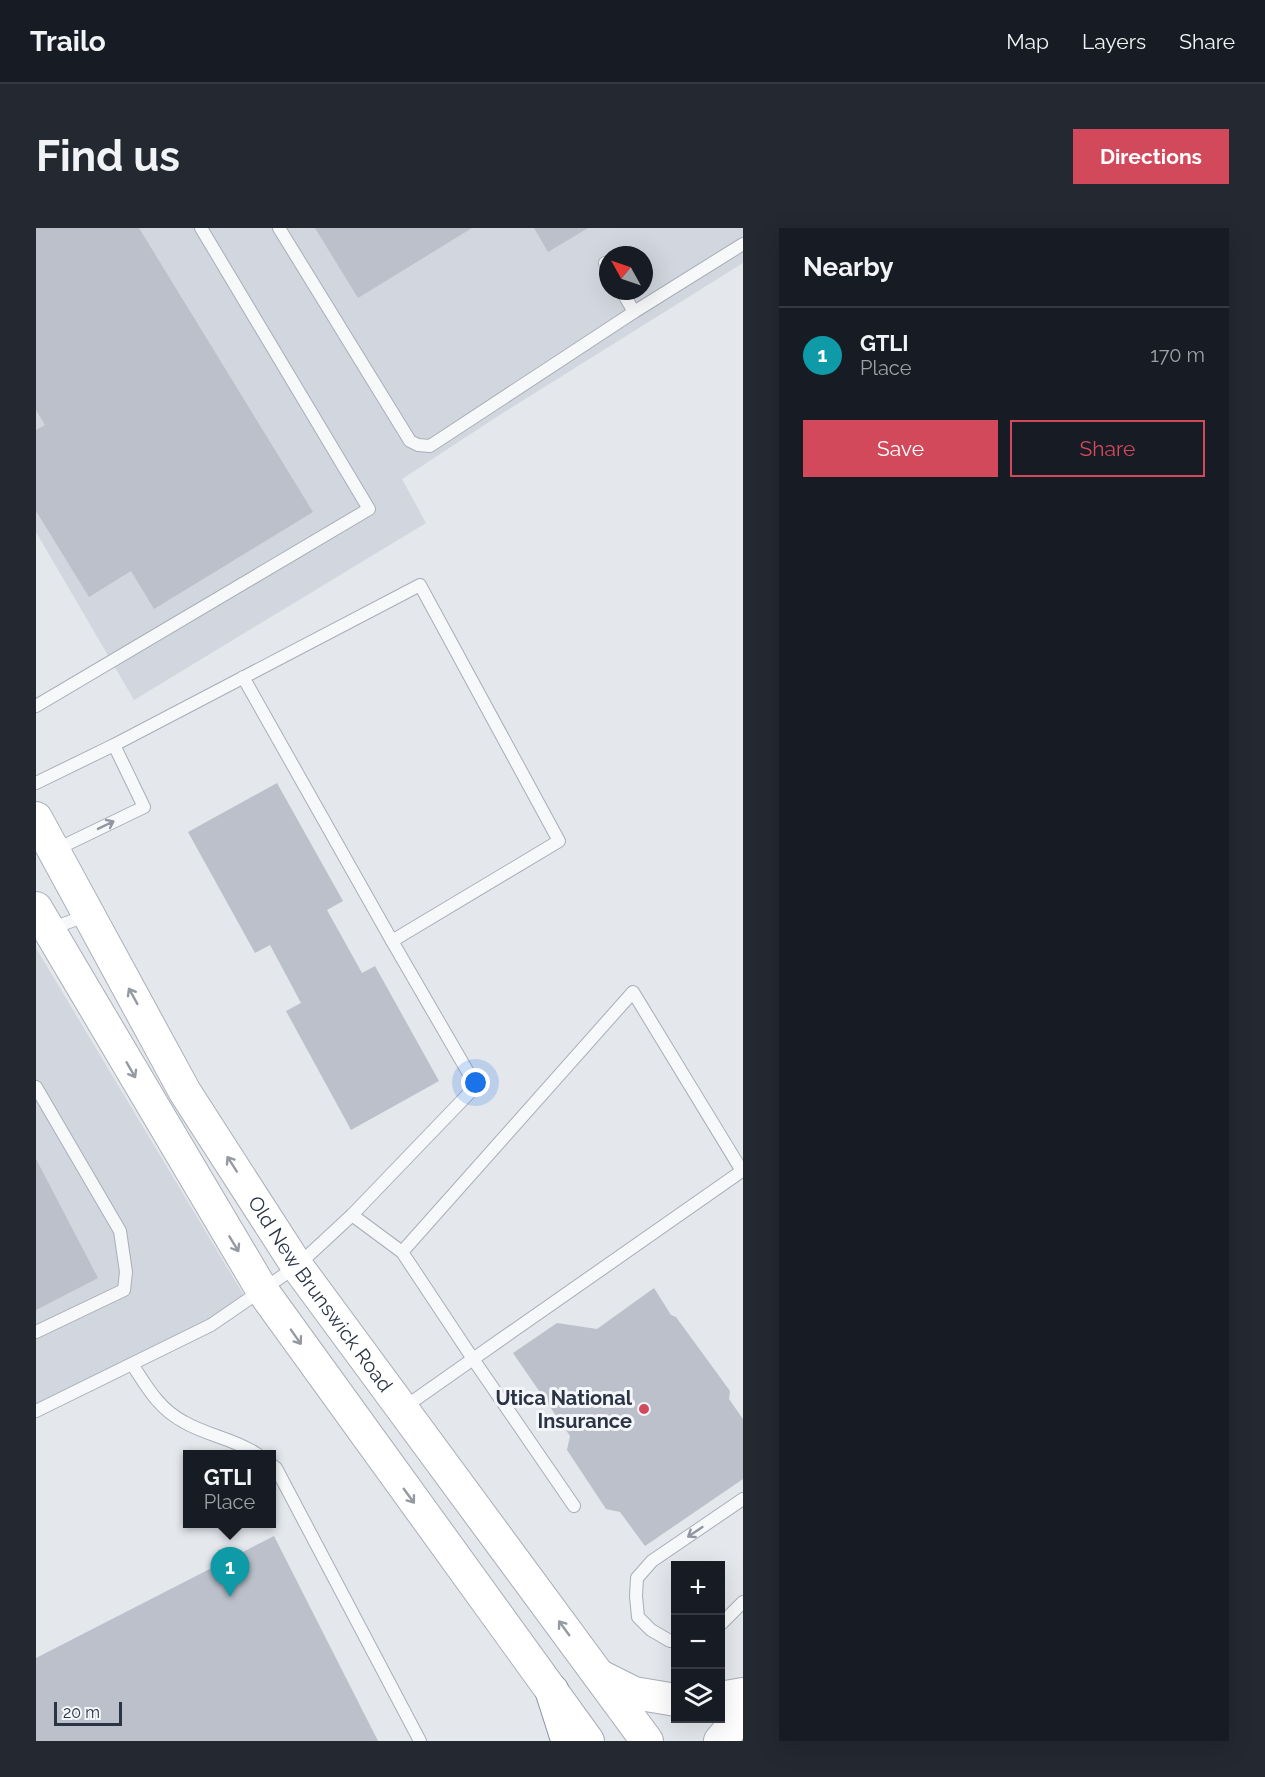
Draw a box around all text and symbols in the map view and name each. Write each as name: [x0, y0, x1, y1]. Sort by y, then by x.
text: Trailo: [30, 25, 106, 58]
text: Map: [1006, 29, 1049, 54]
text: Layers: [1082, 29, 1146, 54]
text: Share: [1179, 29, 1235, 54]
button: Directions: [1073, 129, 1229, 184]
text: Find us: [36, 132, 180, 181]
north arrow: [599, 246, 653, 300]
text: Nearby: [803, 252, 893, 282]
text: GTLI: [860, 330, 909, 356]
text: 1: [818, 343, 827, 367]
text: 170 m: [1150, 343, 1205, 367]
text: Place: [860, 356, 911, 380]
button: Save: [803, 420, 998, 477]
button: Share: [1010, 420, 1205, 477]
one-way arrow: [97, 818, 115, 830]
one-way arrow: [127, 988, 139, 1005]
one-way arrow: [126, 1061, 138, 1078]
your location: [461, 1068, 490, 1097]
one-way arrow: [225, 1156, 237, 1173]
street label: Old New Brunswick Road: [243, 1191, 398, 1397]
one-way arrow: [229, 1235, 241, 1252]
one-way arrow: [290, 1329, 302, 1345]
place label: Utica National Insurance: [495, 1386, 633, 1433]
marker: Utica National Insurance: [637, 1402, 651, 1416]
popup: [183, 1450, 276, 1528]
text: GTLI: [204, 1464, 252, 1490]
one-way arrow: [403, 1488, 415, 1504]
text: Place: [204, 1490, 255, 1514]
one-way arrow: [687, 1526, 703, 1538]
pin: 1: [210, 1548, 250, 1597]
map controls: [671, 1561, 725, 1723]
button: +: [671, 1561, 725, 1615]
button: −: [671, 1615, 725, 1669]
one-way arrow: [557, 1621, 570, 1637]
button: layers: [671, 1669, 725, 1723]
scale bar: [54, 1699, 122, 1726]
text: 20 m: [63, 1703, 100, 1722]

